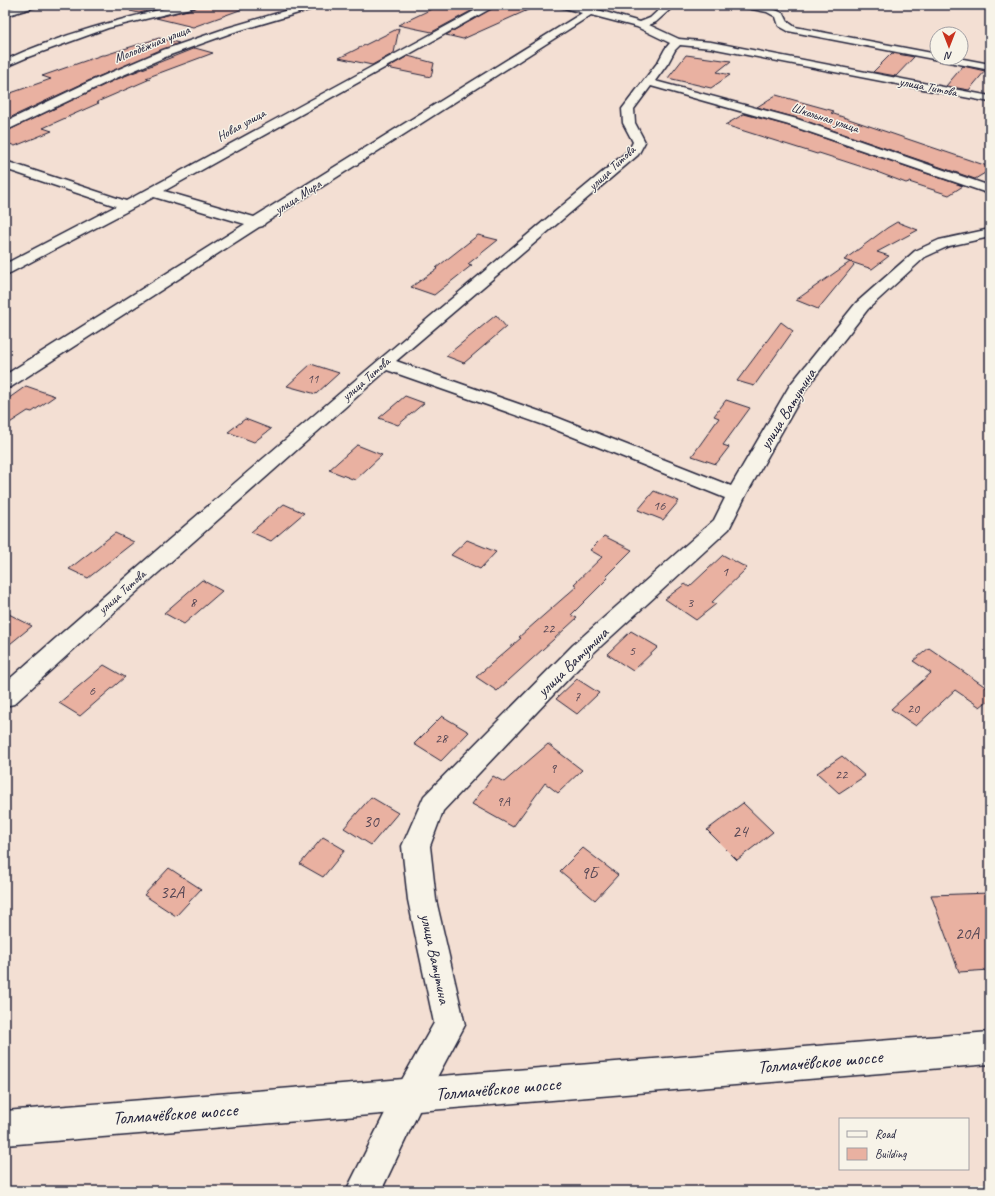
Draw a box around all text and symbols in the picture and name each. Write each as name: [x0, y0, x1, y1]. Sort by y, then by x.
street label: Молодёжная улица: [112, 21, 193, 66]
north arrow: [929, 26, 969, 66]
text: N: [943, 49, 952, 63]
street label: улица Титова: [897, 73, 960, 101]
street label: Школьная улица: [789, 100, 862, 137]
street label: Новая улица: [214, 104, 270, 145]
street label: улица Титова: [584, 141, 640, 195]
street label: улица Мира: [271, 176, 325, 218]
street label: улица Титова: [338, 353, 395, 405]
street label: улица Ватутина: [755, 364, 821, 454]
house number: 11: [308, 371, 319, 387]
house number: 16: [653, 497, 666, 514]
house number: 1: [722, 563, 729, 580]
street label: улица Титова: [94, 565, 150, 618]
house number: 8: [190, 594, 198, 611]
house number: 3: [687, 594, 695, 611]
house number: 22: [542, 620, 556, 637]
street label: улица Ватутина: [532, 622, 614, 702]
house number: 5: [629, 642, 636, 659]
house number: 6: [89, 682, 96, 699]
house number: 7: [574, 688, 581, 705]
house number: 20: [907, 700, 921, 717]
house number: 28: [435, 730, 449, 747]
house number: 9: [550, 760, 558, 777]
house number: 22: [835, 766, 849, 783]
house number: 9А: [496, 793, 511, 810]
house number: 30: [363, 811, 380, 832]
house number: 24: [732, 821, 750, 842]
house number: 9Б: [581, 863, 600, 884]
house number: 32А: [160, 882, 185, 903]
street label: улица Ватутина: [416, 911, 454, 1007]
house number: 20А: [955, 923, 980, 944]
street label: Толмачёвское шоссе: [757, 1044, 885, 1079]
street label: Толмачёвское шоссе: [435, 1071, 563, 1106]
street label: Толмачёвское шоссе: [112, 1098, 240, 1130]
legend: [839, 1118, 969, 1170]
text: Road: [875, 1126, 897, 1142]
text: Building: [875, 1146, 907, 1162]

